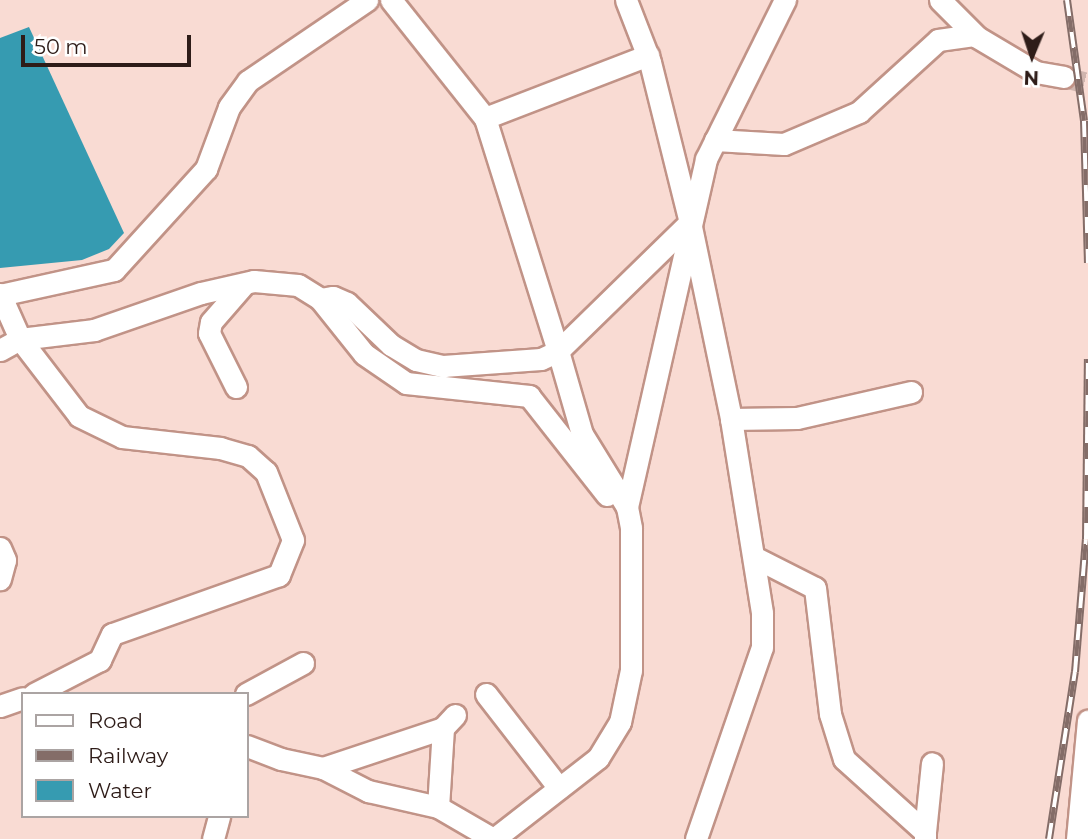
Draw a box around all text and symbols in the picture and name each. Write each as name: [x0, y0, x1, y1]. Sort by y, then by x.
scale bar: [24, 21, 194, 65]
north arrow: [997, 21, 1067, 91]
text: 50 m: [34, 34, 88, 59]
text: N: [1023, 66, 1039, 89]
legend: [21, 692, 248, 818]
text: Road: [88, 708, 143, 733]
text: Railway: [88, 743, 168, 768]
text: Water: [88, 778, 152, 803]

